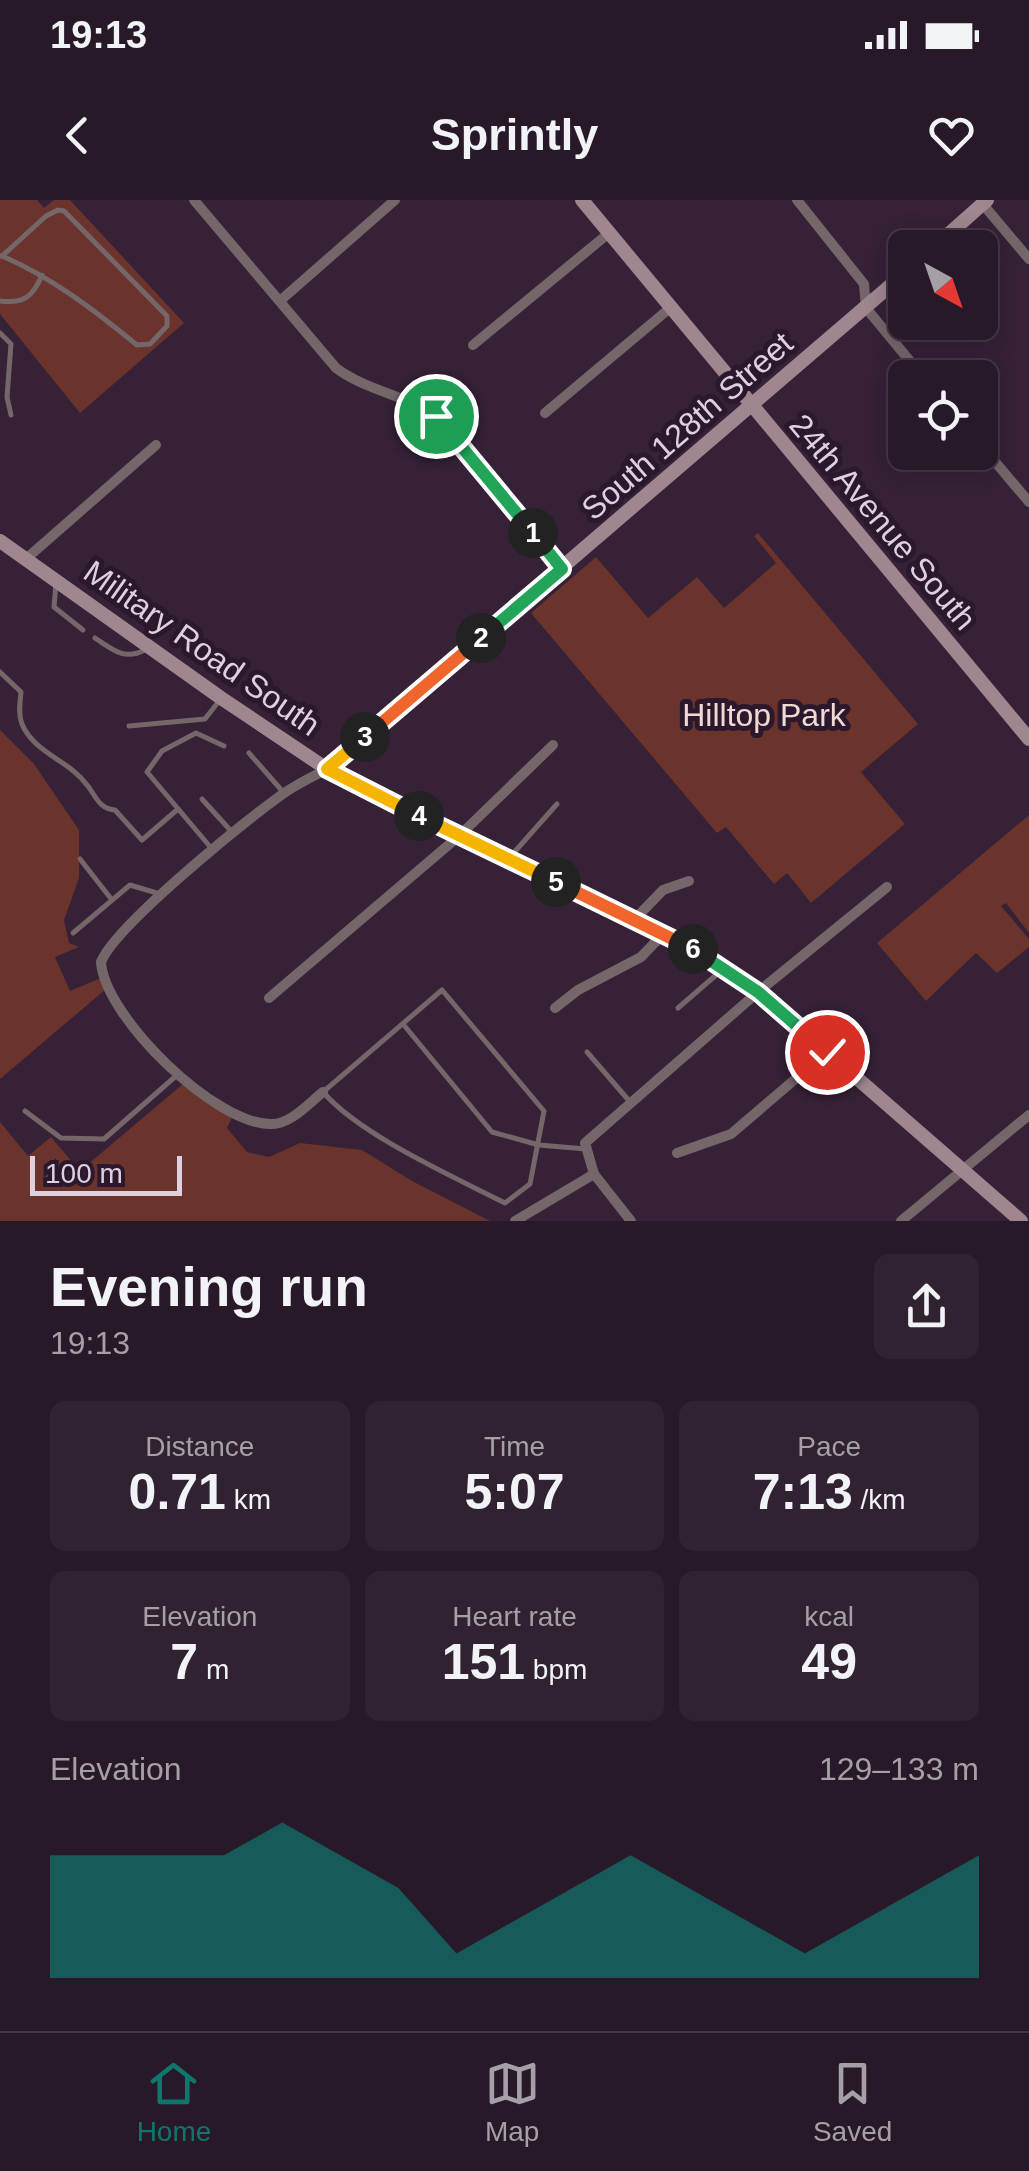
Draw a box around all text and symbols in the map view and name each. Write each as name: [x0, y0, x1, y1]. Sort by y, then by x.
text: 19:13: [50, 14, 147, 56]
icon: back: [50, 108, 105, 163]
icon: heart: [924, 108, 979, 163]
text: Sprintly: [431, 109, 598, 160]
north arrow: [888, 230, 998, 340]
map controls: [888, 230, 998, 470]
street label: South 128th Street: [574, 325, 800, 527]
button: locate: [888, 360, 998, 470]
pin: [394, 374, 479, 459]
icon: arrive: [409, 389, 464, 444]
street label: 24th Avenue South: [782, 407, 984, 637]
pin: 1: [508, 508, 558, 558]
text: 1: [525, 517, 541, 548]
street label: Military Road South: [77, 553, 327, 743]
pin: 2: [456, 613, 506, 663]
text: 2: [473, 622, 489, 653]
park label: Hilltop Park: [682, 697, 847, 733]
pin: 3: [340, 712, 390, 762]
text: 3: [357, 721, 373, 752]
pin: 4: [394, 791, 444, 841]
text: 4: [411, 800, 427, 831]
pin: 5: [531, 857, 581, 907]
text: 5: [548, 866, 564, 897]
pin: 6: [668, 924, 718, 974]
text: 6: [685, 933, 701, 964]
pin: [785, 1010, 870, 1095]
icon: check: [800, 1025, 855, 1080]
scale bar: [30, 1151, 182, 1196]
text: 100 m: [45, 1158, 123, 1189]
button: share: [874, 1254, 979, 1359]
text: Evening run: [50, 1256, 368, 1318]
text: 19:13: [50, 1325, 130, 1361]
text: Distance: [145, 1431, 254, 1462]
text: Time: [484, 1431, 545, 1462]
text: Pace: [797, 1431, 861, 1462]
text: 0.71: [129, 1464, 226, 1520]
text: 5:07: [464, 1464, 565, 1520]
text: 7:13: [753, 1464, 853, 1520]
text: km: [226, 1484, 271, 1515]
text: /km: [853, 1484, 906, 1515]
text: Elevation: [142, 1601, 257, 1632]
text: Heart rate: [452, 1601, 577, 1632]
text: kcal: [804, 1601, 854, 1632]
text: 7: [170, 1634, 198, 1690]
text: 151: [442, 1634, 525, 1690]
text: 49: [801, 1634, 857, 1690]
text: m: [198, 1654, 229, 1685]
text: bpm: [525, 1654, 587, 1685]
text: Elevation: [50, 1751, 182, 1787]
text: 129–133 m: [819, 1751, 979, 1787]
tab: Home: [137, 2056, 211, 2148]
tab: Map: [485, 2056, 540, 2148]
tab: Saved: [813, 2056, 892, 2148]

